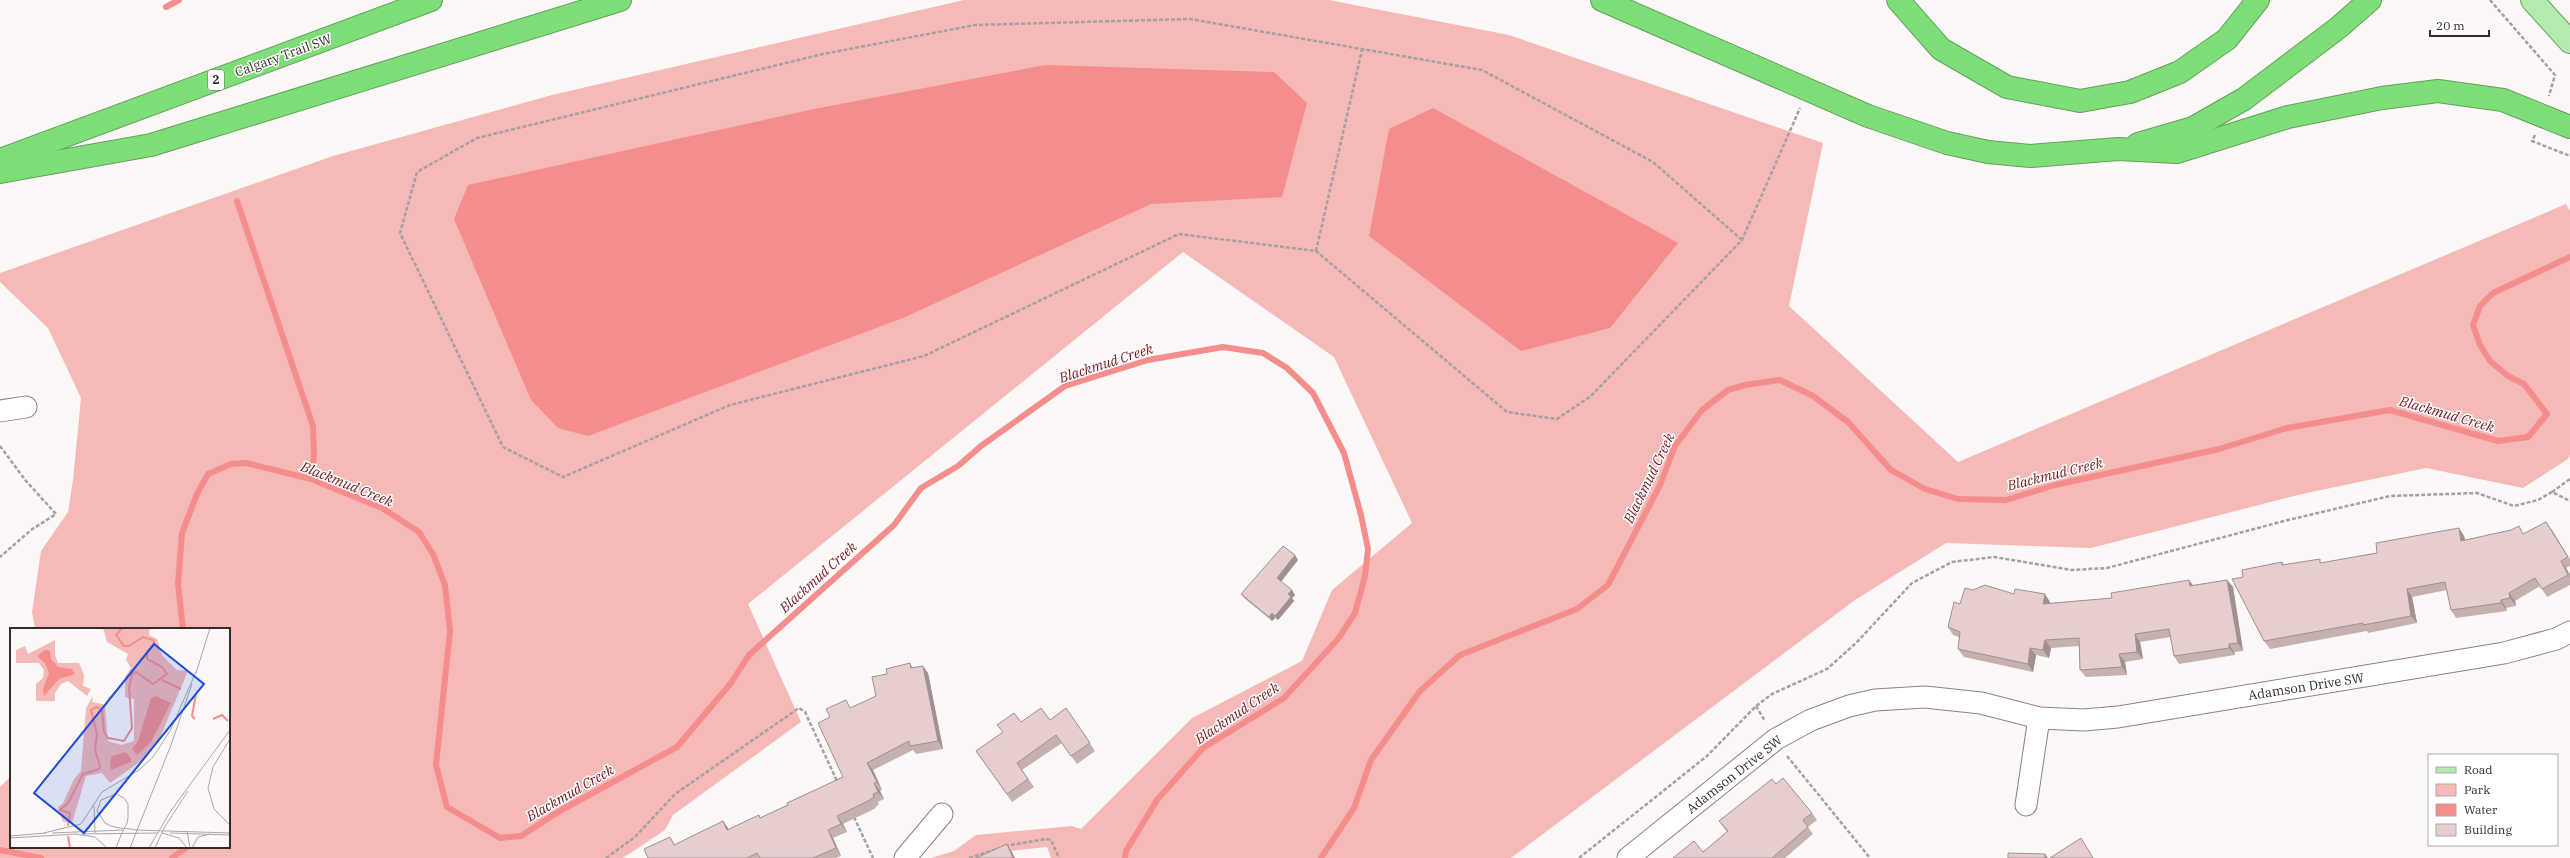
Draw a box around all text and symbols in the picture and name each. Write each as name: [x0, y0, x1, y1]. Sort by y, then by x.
scale bar: [2430, 12, 2489, 38]
text: 20 m: [2436, 18, 2465, 33]
street label: Calgary Trail SW: [232, 30, 334, 81]
road number: 2: [208, 70, 224, 90]
water label: Blackmud Creek: [1056, 339, 1156, 387]
water label: Blackmud Creek: [2396, 392, 2497, 436]
water label: Blackmud Creek: [1619, 430, 1679, 527]
water label: Blackmud Creek: [2004, 453, 2105, 495]
water label: Blackmud Creek: [297, 457, 396, 511]
water label: Blackmud Creek: [775, 537, 861, 617]
inset map: [10, 628, 230, 848]
street label: Adamson Drive SW: [2247, 669, 2366, 704]
water label: Blackmud Creek: [1191, 678, 1283, 748]
street label: Adamson Drive SW: [1683, 731, 1786, 817]
legend: [2428, 754, 2558, 846]
water label: Blackmud Creek: [522, 760, 617, 826]
text: Road: [2464, 762, 2493, 777]
text: Park: [2464, 782, 2490, 797]
text: Water: [2464, 802, 2498, 817]
text: Building: [2464, 822, 2512, 837]

